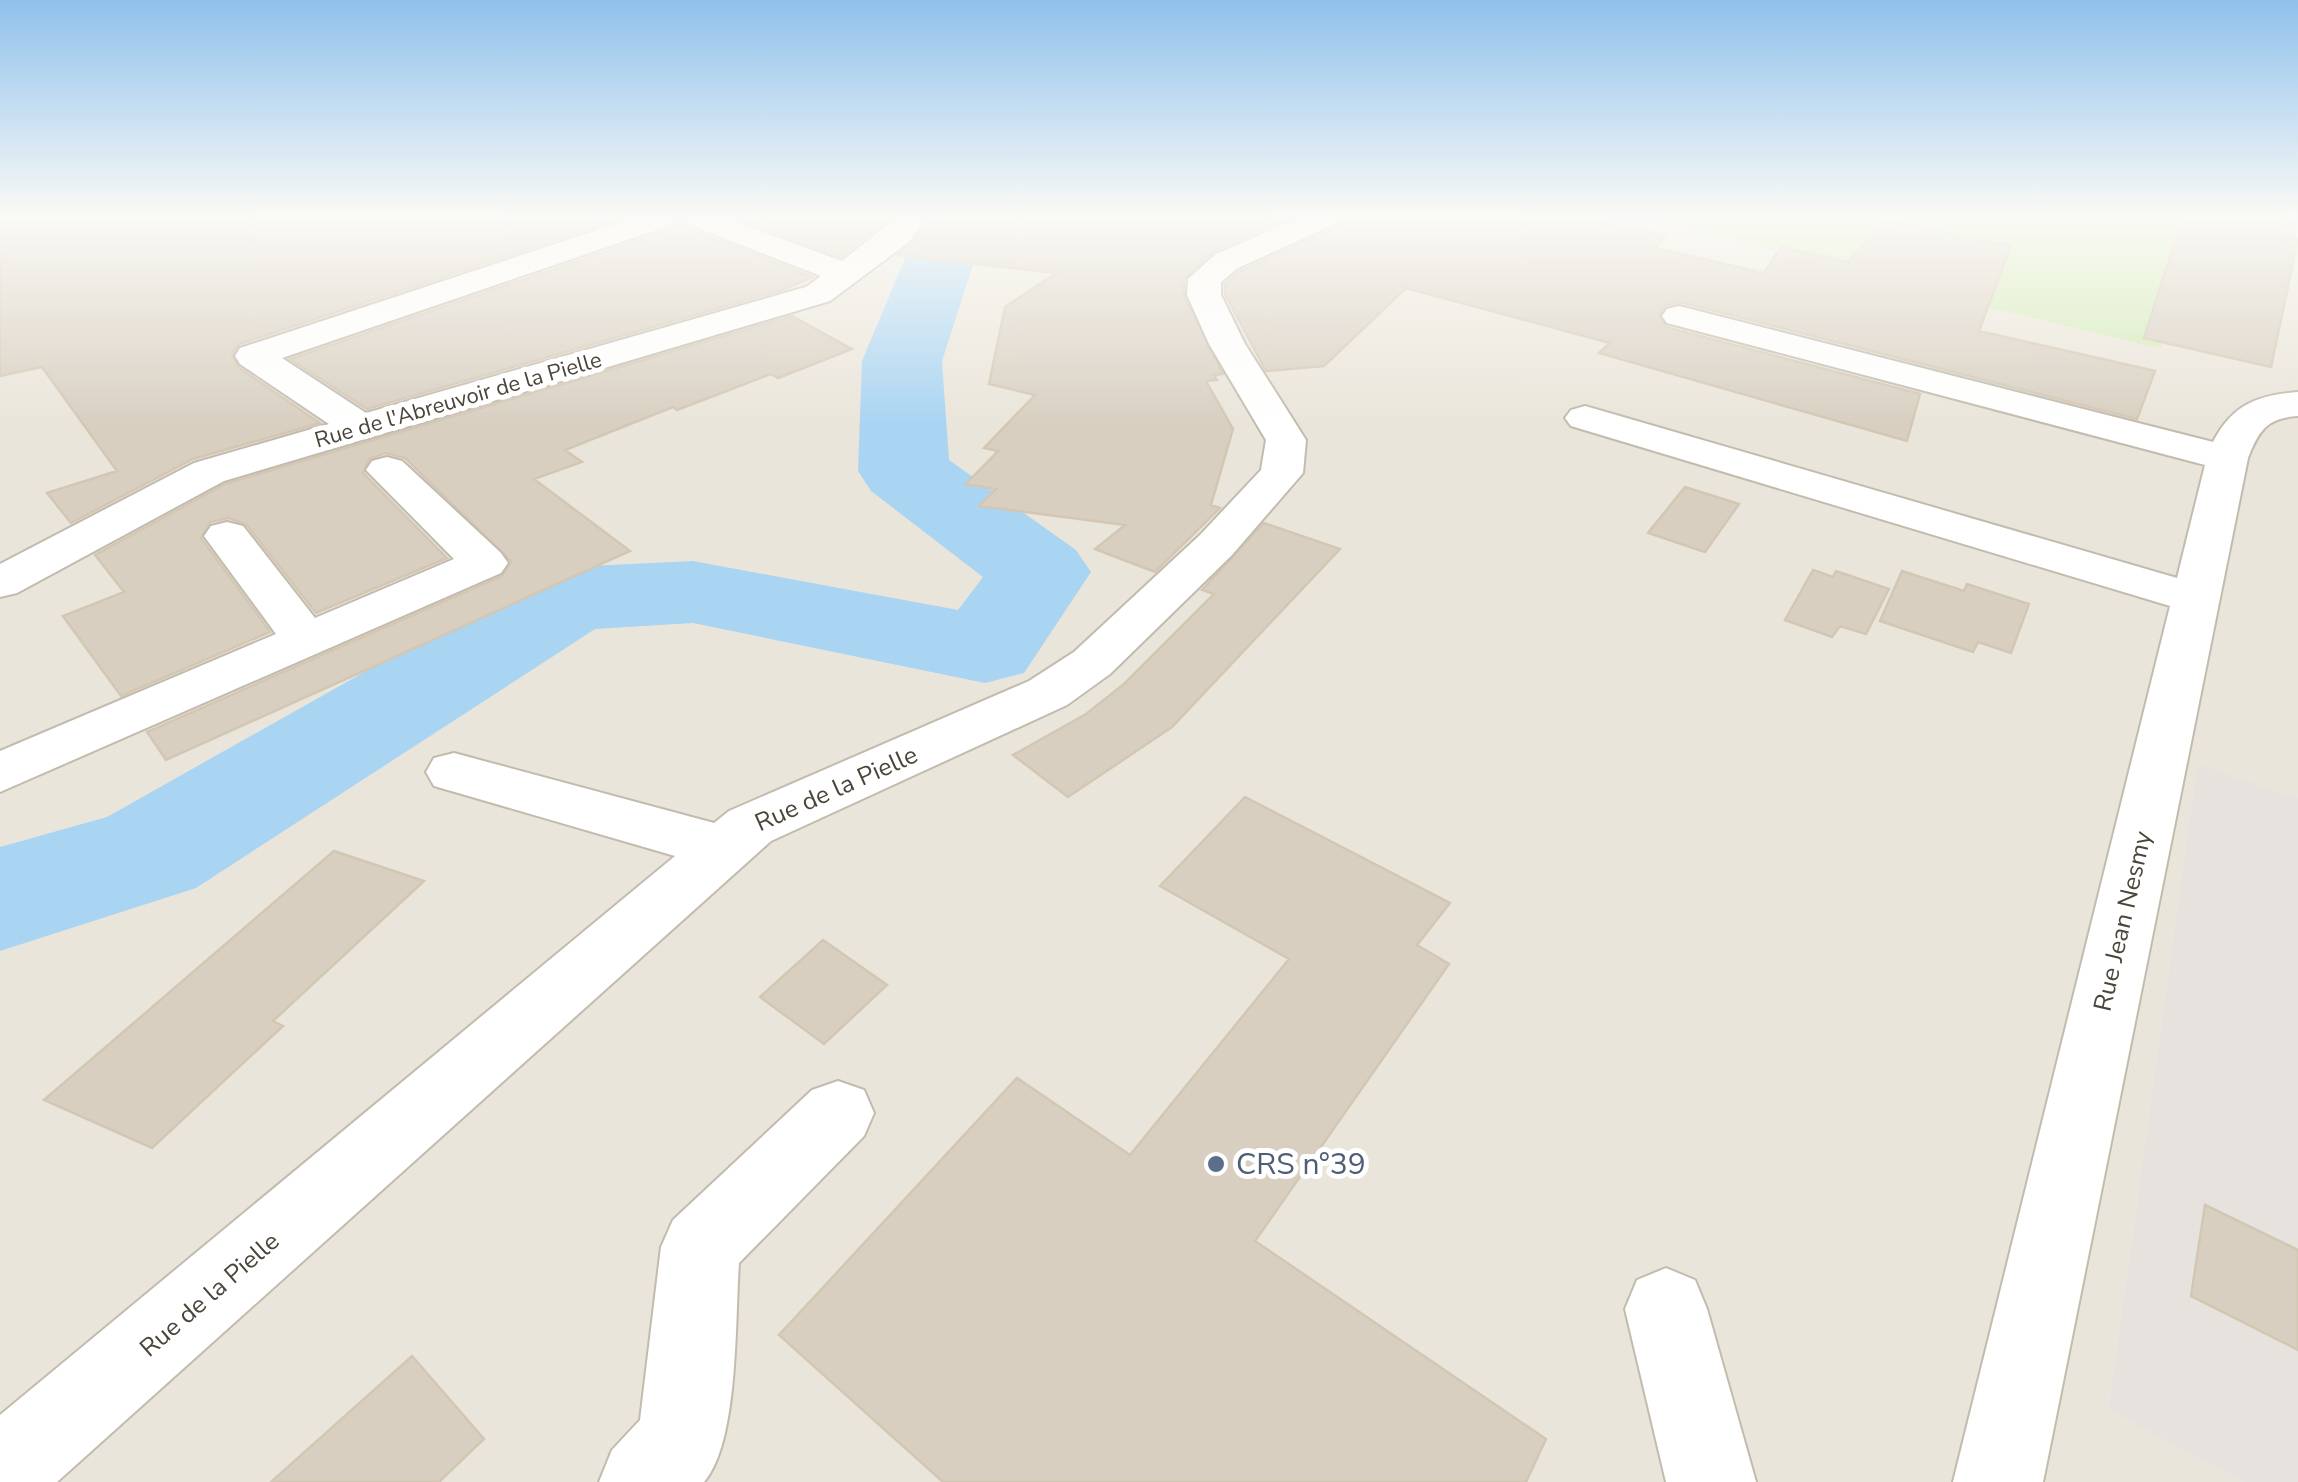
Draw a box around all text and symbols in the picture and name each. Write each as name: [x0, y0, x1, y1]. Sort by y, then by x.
street label: Rue de l'Abreuvoir de la Pielle: [311, 345, 605, 455]
street label: Rue de la Pielle: [750, 738, 923, 840]
street label: Rue Jean Nesmy: [2086, 828, 2160, 1015]
place label: CRS n°39: [1236, 1144, 1366, 1185]
marker: CRS n°39: [1205, 1153, 1227, 1175]
street label: Rue de la Pielle: [133, 1225, 287, 1365]

